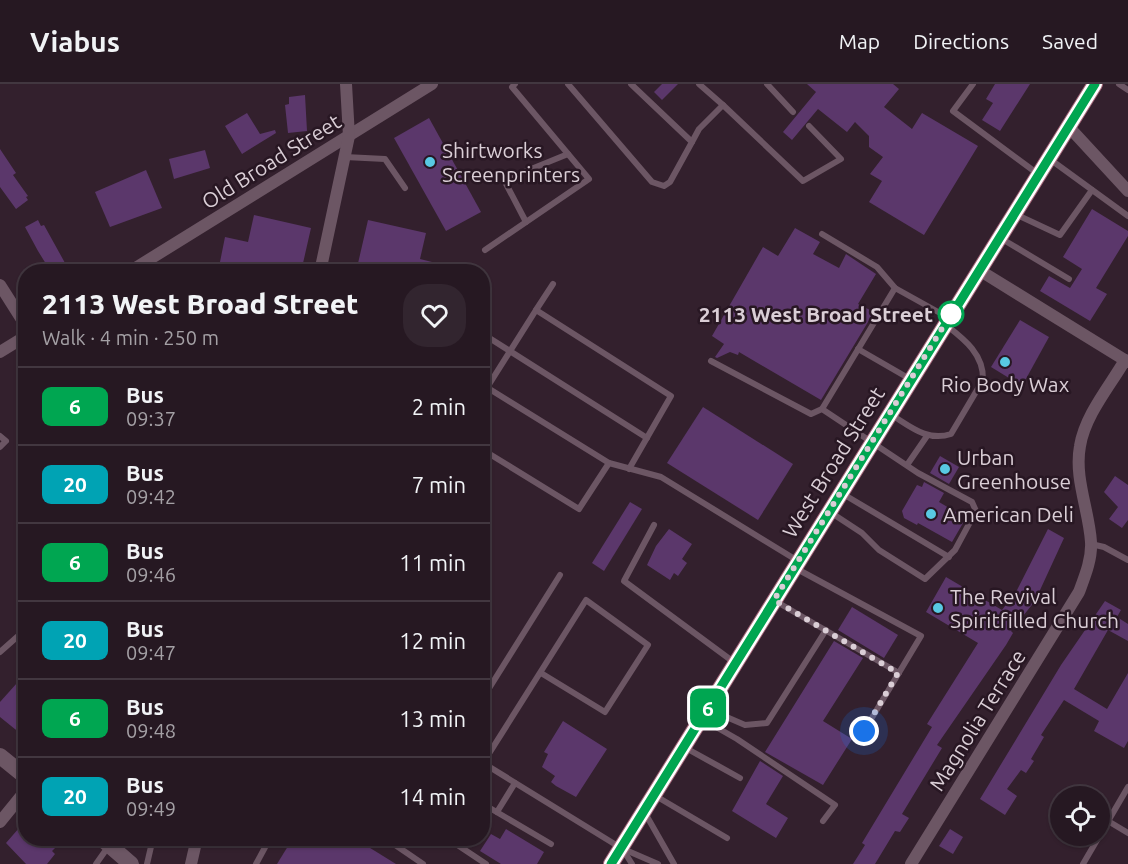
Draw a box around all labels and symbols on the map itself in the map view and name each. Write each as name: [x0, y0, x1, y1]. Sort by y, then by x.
street label: Old Broad Street: [197, 109, 345, 213]
place label: Shirtworks Screenprinters: [442, 138, 580, 186]
marker: Shirtworks Screenprinters: [423, 155, 437, 169]
marker: 2113 West Broad Street: [938, 301, 964, 327]
place label: 2113 West Broad Street: [699, 302, 933, 326]
marker: Rio Body Wax: [998, 355, 1012, 369]
place label: Rio Body Wax: [941, 372, 1070, 396]
street label: West Broad Street: [777, 382, 889, 542]
place label: Urban Greenhouse: [957, 445, 1071, 493]
marker: Urban Greenhouse: [938, 462, 952, 476]
place label: American Deli: [943, 502, 1074, 526]
marker: American Deli: [924, 507, 938, 521]
place label: The Revival Spiritfilled Church: [950, 584, 1119, 632]
marker: The Revival Spiritfilled Church: [931, 601, 945, 615]
street label: Magnolia Terrace: [924, 645, 1030, 795]
line badge: 6: [688, 688, 728, 728]
your location: [849, 716, 879, 746]

